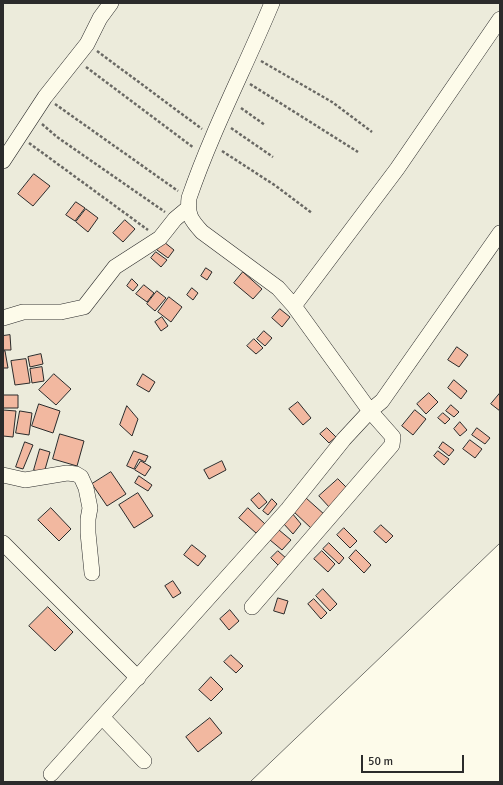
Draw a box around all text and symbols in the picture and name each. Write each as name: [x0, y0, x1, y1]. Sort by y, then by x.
scale bar: [363, 747, 466, 773]
text: 50 m: [368, 754, 393, 769]

